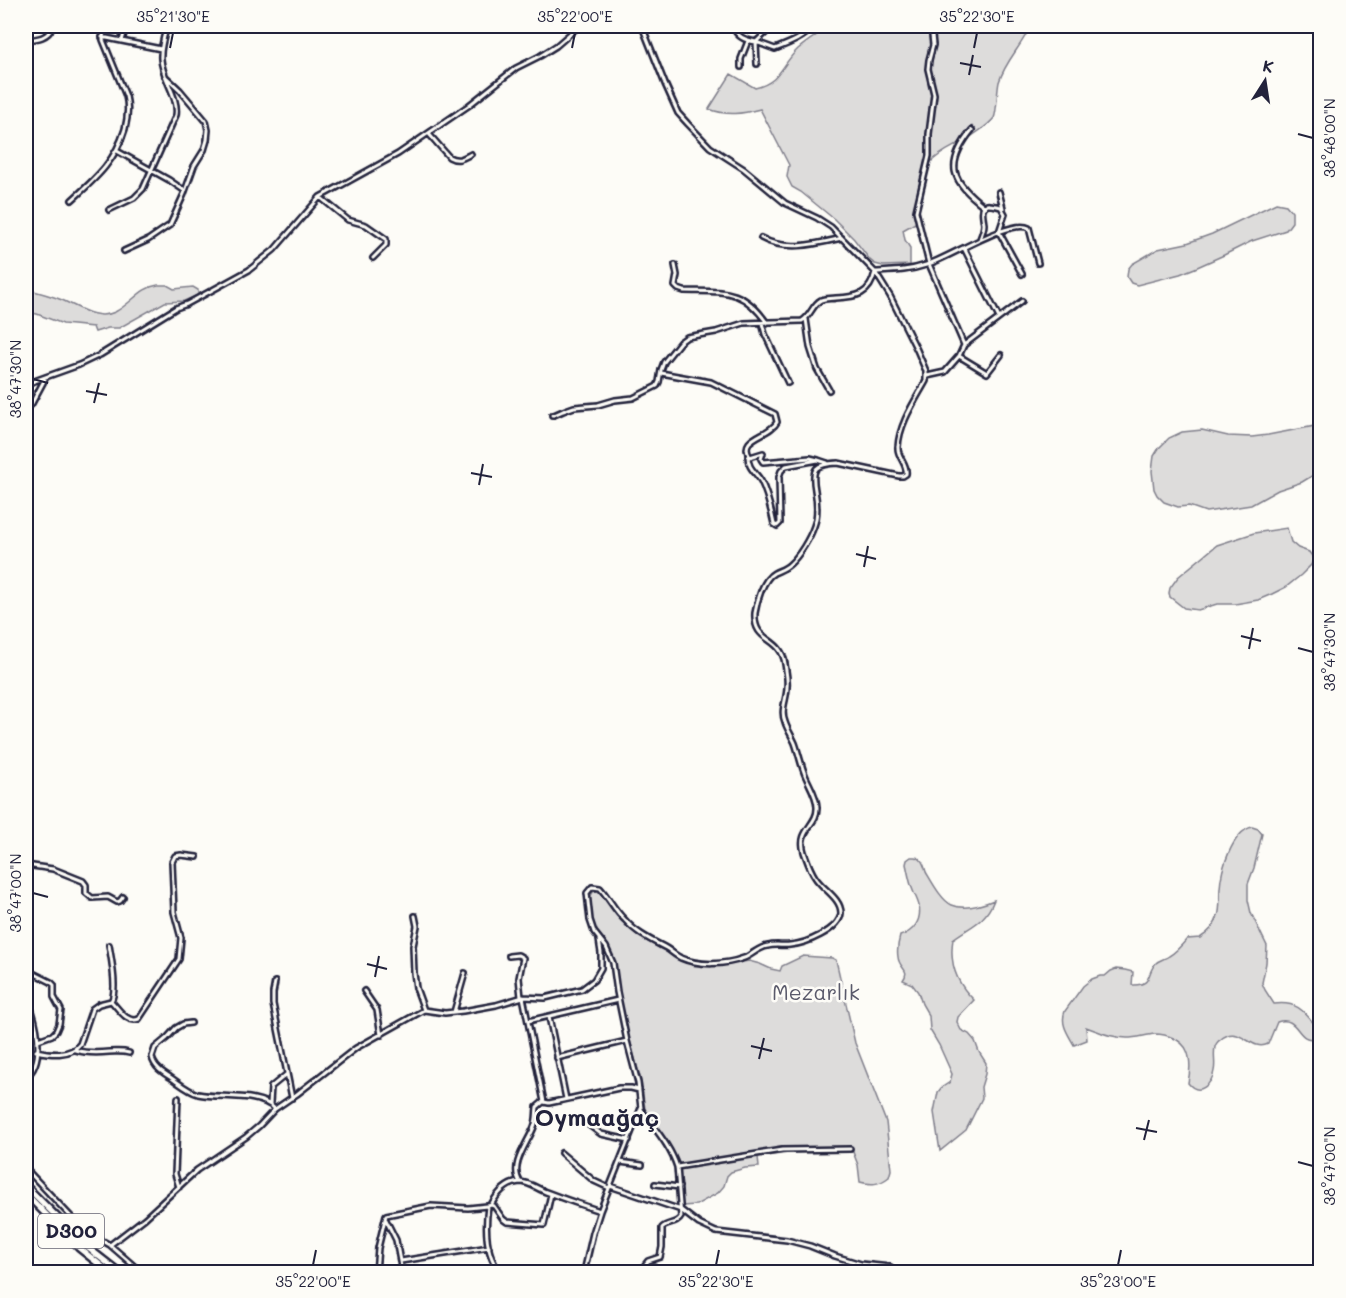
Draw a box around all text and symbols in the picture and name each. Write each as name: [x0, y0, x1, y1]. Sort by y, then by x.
text: 35°21'30"E: [136, 6, 210, 26]
text: 35°22'00"E: [537, 6, 613, 26]
text: 35°22'30"E: [939, 6, 1015, 26]
north arrow: [1235, 51, 1295, 111]
text: K: [1261, 54, 1276, 77]
text: 38°48'00"N: [1319, 98, 1339, 178]
text: 38°47'30"N: [5, 340, 25, 418]
text: 38°47'30"N: [1319, 613, 1339, 691]
text: 38°47'00"N: [5, 854, 25, 932]
park label: Mezarlık: [772, 978, 860, 1005]
district label: Oymaağaç: [535, 1101, 659, 1132]
text: 38°47'00"N: [1319, 1127, 1339, 1205]
road number: D300: [38, 1214, 104, 1248]
text: 35°22'00"E: [275, 1271, 351, 1291]
text: 35°22'30"E: [678, 1271, 754, 1291]
text: 35°23'00"E: [1080, 1271, 1156, 1291]

